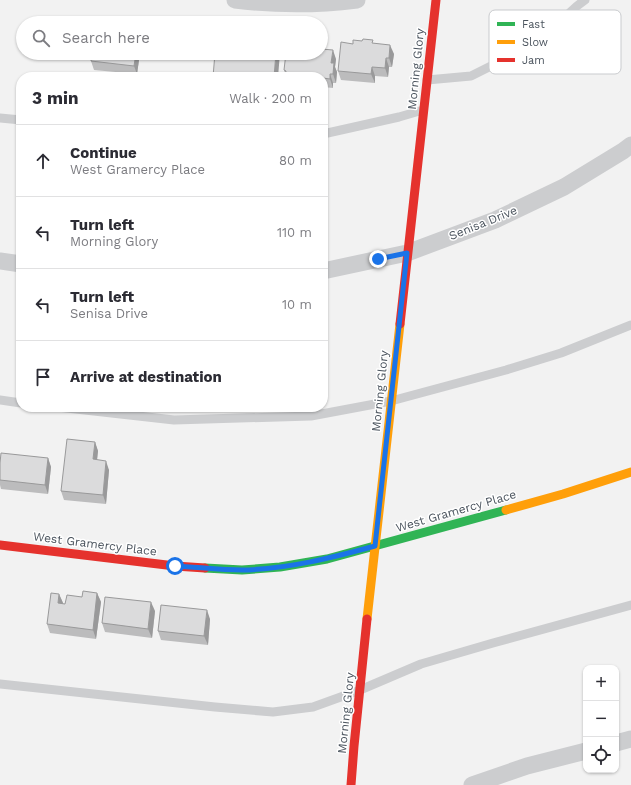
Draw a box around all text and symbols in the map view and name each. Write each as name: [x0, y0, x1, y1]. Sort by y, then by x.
legend: [489, 10, 621, 74]
search box: [16, 16, 328, 60]
text: Fast: [522, 18, 545, 31]
icon: search: [30, 27, 52, 49]
street label: Morning Glory: [405, 27, 427, 110]
text: Search here: [62, 29, 150, 47]
text: Slow: [522, 36, 548, 49]
text: Jam: [522, 54, 545, 67]
text: 3 min: [32, 88, 78, 108]
text: Walk · 200 m: [229, 91, 312, 106]
text: Continue: [70, 144, 137, 162]
icon: ahead: [32, 150, 54, 172]
text: 80 m: [279, 153, 312, 168]
text: West Gramercy Place: [70, 162, 205, 177]
street label: Senisa Drive: [447, 203, 519, 243]
text: Turn left: [70, 216, 134, 234]
icon: left: [32, 222, 54, 244]
text: 110 m: [277, 225, 312, 240]
text: Morning Glory: [70, 234, 158, 249]
route end: [369, 250, 387, 268]
text: Turn left: [70, 288, 134, 306]
icon: left: [32, 294, 54, 316]
text: 10 m: [282, 297, 312, 312]
text: Senisa Drive: [70, 306, 148, 321]
street label: Morning Glory: [369, 349, 391, 432]
icon: arrive: [32, 366, 54, 388]
text: Arrive at destination: [70, 368, 222, 386]
street label: West Gramercy Place: [394, 487, 518, 535]
street label: West Gramercy Place: [32, 529, 158, 559]
route start: [166, 557, 184, 575]
map controls: [583, 665, 619, 773]
button: +: [583, 665, 619, 701]
street label: Morning Glory: [335, 671, 357, 754]
button: −: [583, 701, 619, 737]
button: locate: [583, 737, 619, 773]

